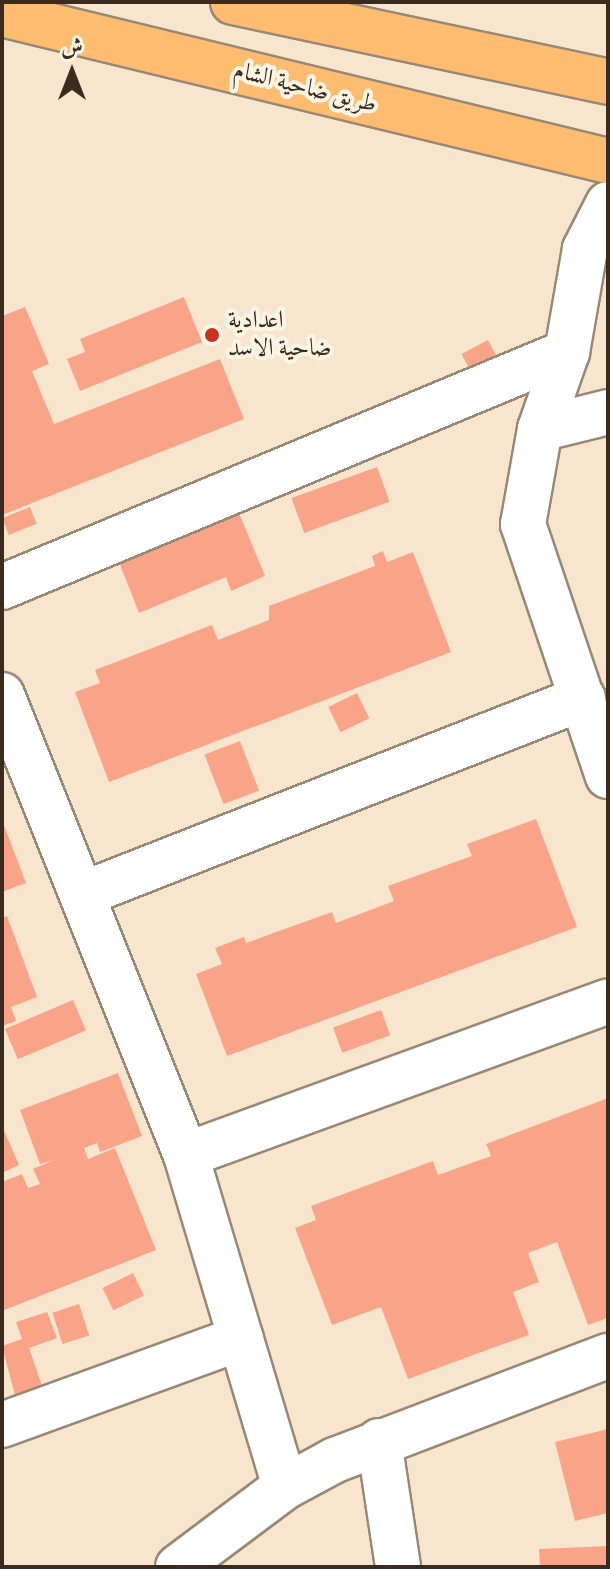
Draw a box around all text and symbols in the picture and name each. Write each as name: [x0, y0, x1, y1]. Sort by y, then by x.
north arrow: [32, 32, 112, 112]
text: ش: [61, 34, 83, 61]
street label: طريق ضاحية الشام: [231, 56, 379, 120]
place label: اعدادية ضاحية الاسد: [228, 307, 331, 363]
marker: اعدادية ضاحية الاسد: [203, 326, 221, 344]

